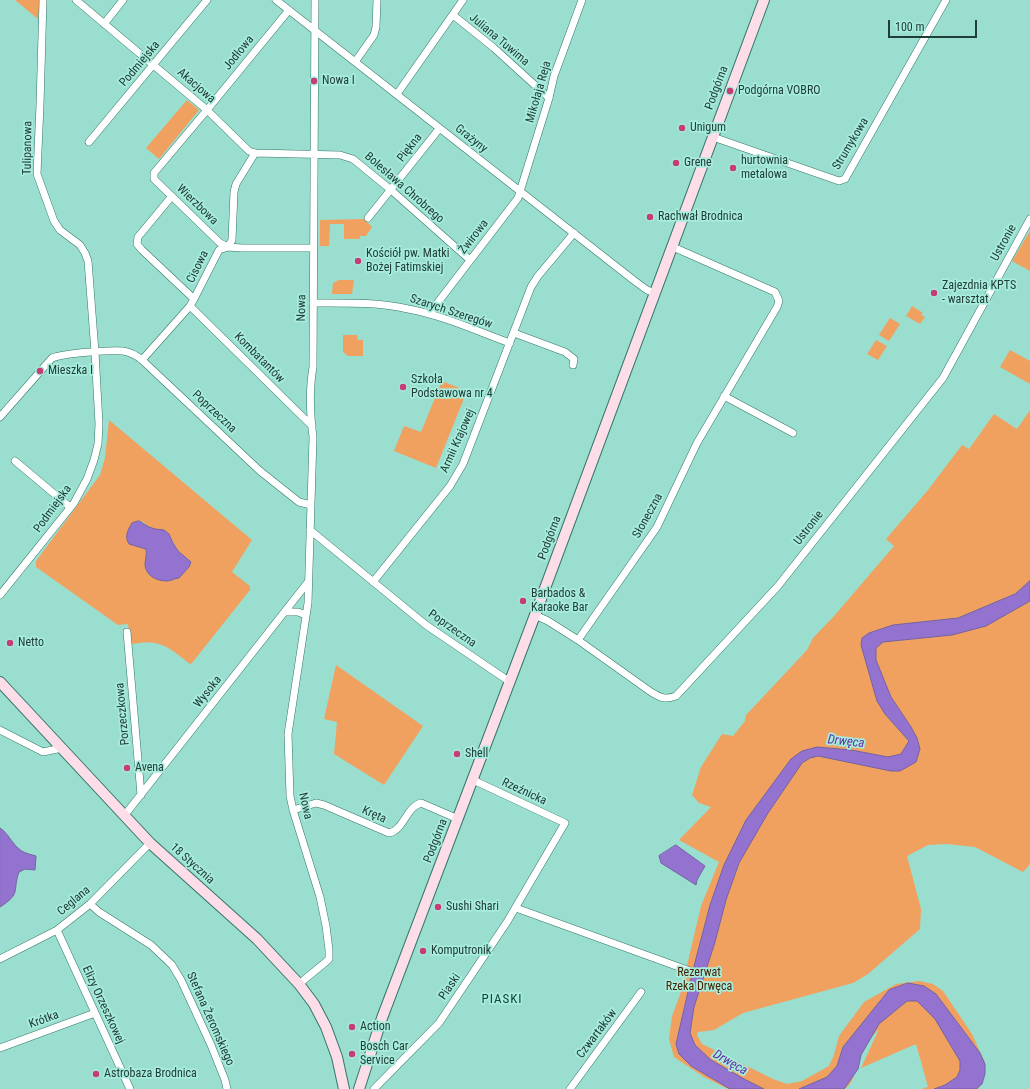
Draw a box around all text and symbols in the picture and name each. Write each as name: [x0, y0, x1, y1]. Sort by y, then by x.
street label: Juliana Tuwima: [466, 11, 532, 69]
scale bar: [890, 12, 979, 38]
text: 100 m: [895, 20, 925, 34]
street label: Jodłowa: [221, 33, 257, 73]
street label: Podmiejska: [117, 38, 163, 90]
street label: Mikołaja Reja: [523, 59, 555, 125]
street label: Podgórna: [702, 64, 732, 112]
street label: Akacjowa: [174, 66, 218, 106]
place label: Nowa I: [322, 74, 355, 88]
marker: Nowa I: [309, 76, 319, 86]
place label: Podgórna VOBRO: [738, 84, 820, 98]
marker: Podgórna VOBRO: [725, 86, 735, 96]
street label: Strumykowa: [830, 115, 872, 173]
street label: Tulipanowa: [20, 121, 36, 175]
place label: Unigum: [690, 121, 726, 135]
street label: Grażyny: [452, 122, 490, 156]
marker: Unigum: [677, 123, 687, 133]
street label: Piękna: [394, 131, 426, 165]
street label: Bolesława Chrobrego: [361, 150, 447, 226]
place label: hurtownia metalowa: [741, 154, 788, 182]
place label: Grene: [684, 156, 712, 170]
marker: Grene: [671, 158, 681, 168]
marker: hurtownia metalowa: [728, 163, 738, 173]
street label: Wierzbowa: [173, 182, 221, 228]
place label: Rachwał Brodnica: [658, 210, 743, 224]
marker: Rachwał Brodnica: [645, 212, 655, 222]
street label: Żwirowa: [456, 217, 492, 257]
street label: Ustronie: [988, 222, 1020, 264]
place label: Kościół pw. Matki Bożej Fatimskiej: [366, 247, 449, 275]
street label: Cisowa: [184, 248, 212, 286]
marker: Kościół pw. Matki Bożej Fatimskiej: [353, 256, 363, 266]
place label: Zajezdnia KPTS - warsztat: [942, 279, 1016, 307]
marker: Zajezdnia KPTS - warsztat: [929, 288, 939, 298]
street label: Szarych Szeregów: [408, 292, 494, 332]
street label: Nowa: [295, 294, 309, 322]
street label: Kombatantów: [231, 330, 287, 386]
place label: Mieszka I: [48, 364, 93, 378]
marker: Mieszka I: [35, 366, 45, 376]
place label: Szkoła Podstawowa nr 4: [411, 373, 493, 401]
marker: Szkoła Podstawowa nr 4: [398, 382, 408, 392]
street label: Poprzeczna: [189, 388, 239, 436]
street label: Armii Krajowej: [438, 407, 478, 475]
street label: Podmiejska: [31, 482, 75, 536]
street label: Słoneczna: [630, 491, 666, 541]
street label: Ustronie: [791, 508, 827, 548]
street label: Podgórna: [535, 514, 565, 562]
place label: Barbados & Karaoke Bar: [531, 587, 588, 615]
marker: Barbados & Karaoke Bar: [518, 596, 528, 606]
street label: Poprzeczna: [425, 607, 479, 651]
place label: Netto: [18, 636, 44, 650]
marker: Netto: [5, 638, 15, 648]
street label: Wysoka: [191, 673, 225, 711]
street label: Porzeczkowa: [113, 682, 133, 746]
water label: Drwęca: [827, 732, 865, 752]
place label: Shell: [465, 747, 488, 761]
marker: Shell: [452, 749, 462, 759]
place label: Avena: [135, 761, 164, 775]
marker: Avena: [122, 763, 132, 773]
street label: Rzeźnicka: [499, 775, 549, 809]
street label: Nowa: [295, 791, 315, 821]
street label: Kręta: [360, 803, 388, 827]
street label: Podgórna: [421, 817, 451, 865]
street label: 18 Stycznia: [167, 840, 217, 888]
street label: Ceglana: [55, 883, 93, 919]
place label: Sushi Shari: [446, 900, 499, 914]
marker: Sushi Shari: [433, 902, 443, 912]
place label: Komputronik: [431, 944, 491, 958]
marker: Komputronik: [418, 946, 428, 956]
street label: Elizy Orzeszkowej: [79, 964, 127, 1046]
park label: Rezerwat Rzeka Drwęca: [666, 966, 732, 994]
street label: Stefana Żeromskiego: [183, 970, 237, 1068]
street label: Piaski: [436, 971, 464, 1003]
district label: PIASKI: [481, 992, 523, 1008]
street label: Czwartaków: [574, 1006, 620, 1062]
street label: Krótka: [27, 1008, 61, 1032]
place label: Action: [360, 1020, 391, 1034]
marker: Action: [347, 1022, 357, 1032]
place label: Bosch Car Service: [360, 1040, 408, 1068]
water label: Drwęca: [710, 1047, 750, 1079]
marker: Bosch Car Service: [347, 1049, 357, 1059]
place label: Astrobaza Brodnica: [104, 1067, 197, 1081]
marker: Astrobaza Brodnica: [91, 1069, 101, 1079]

